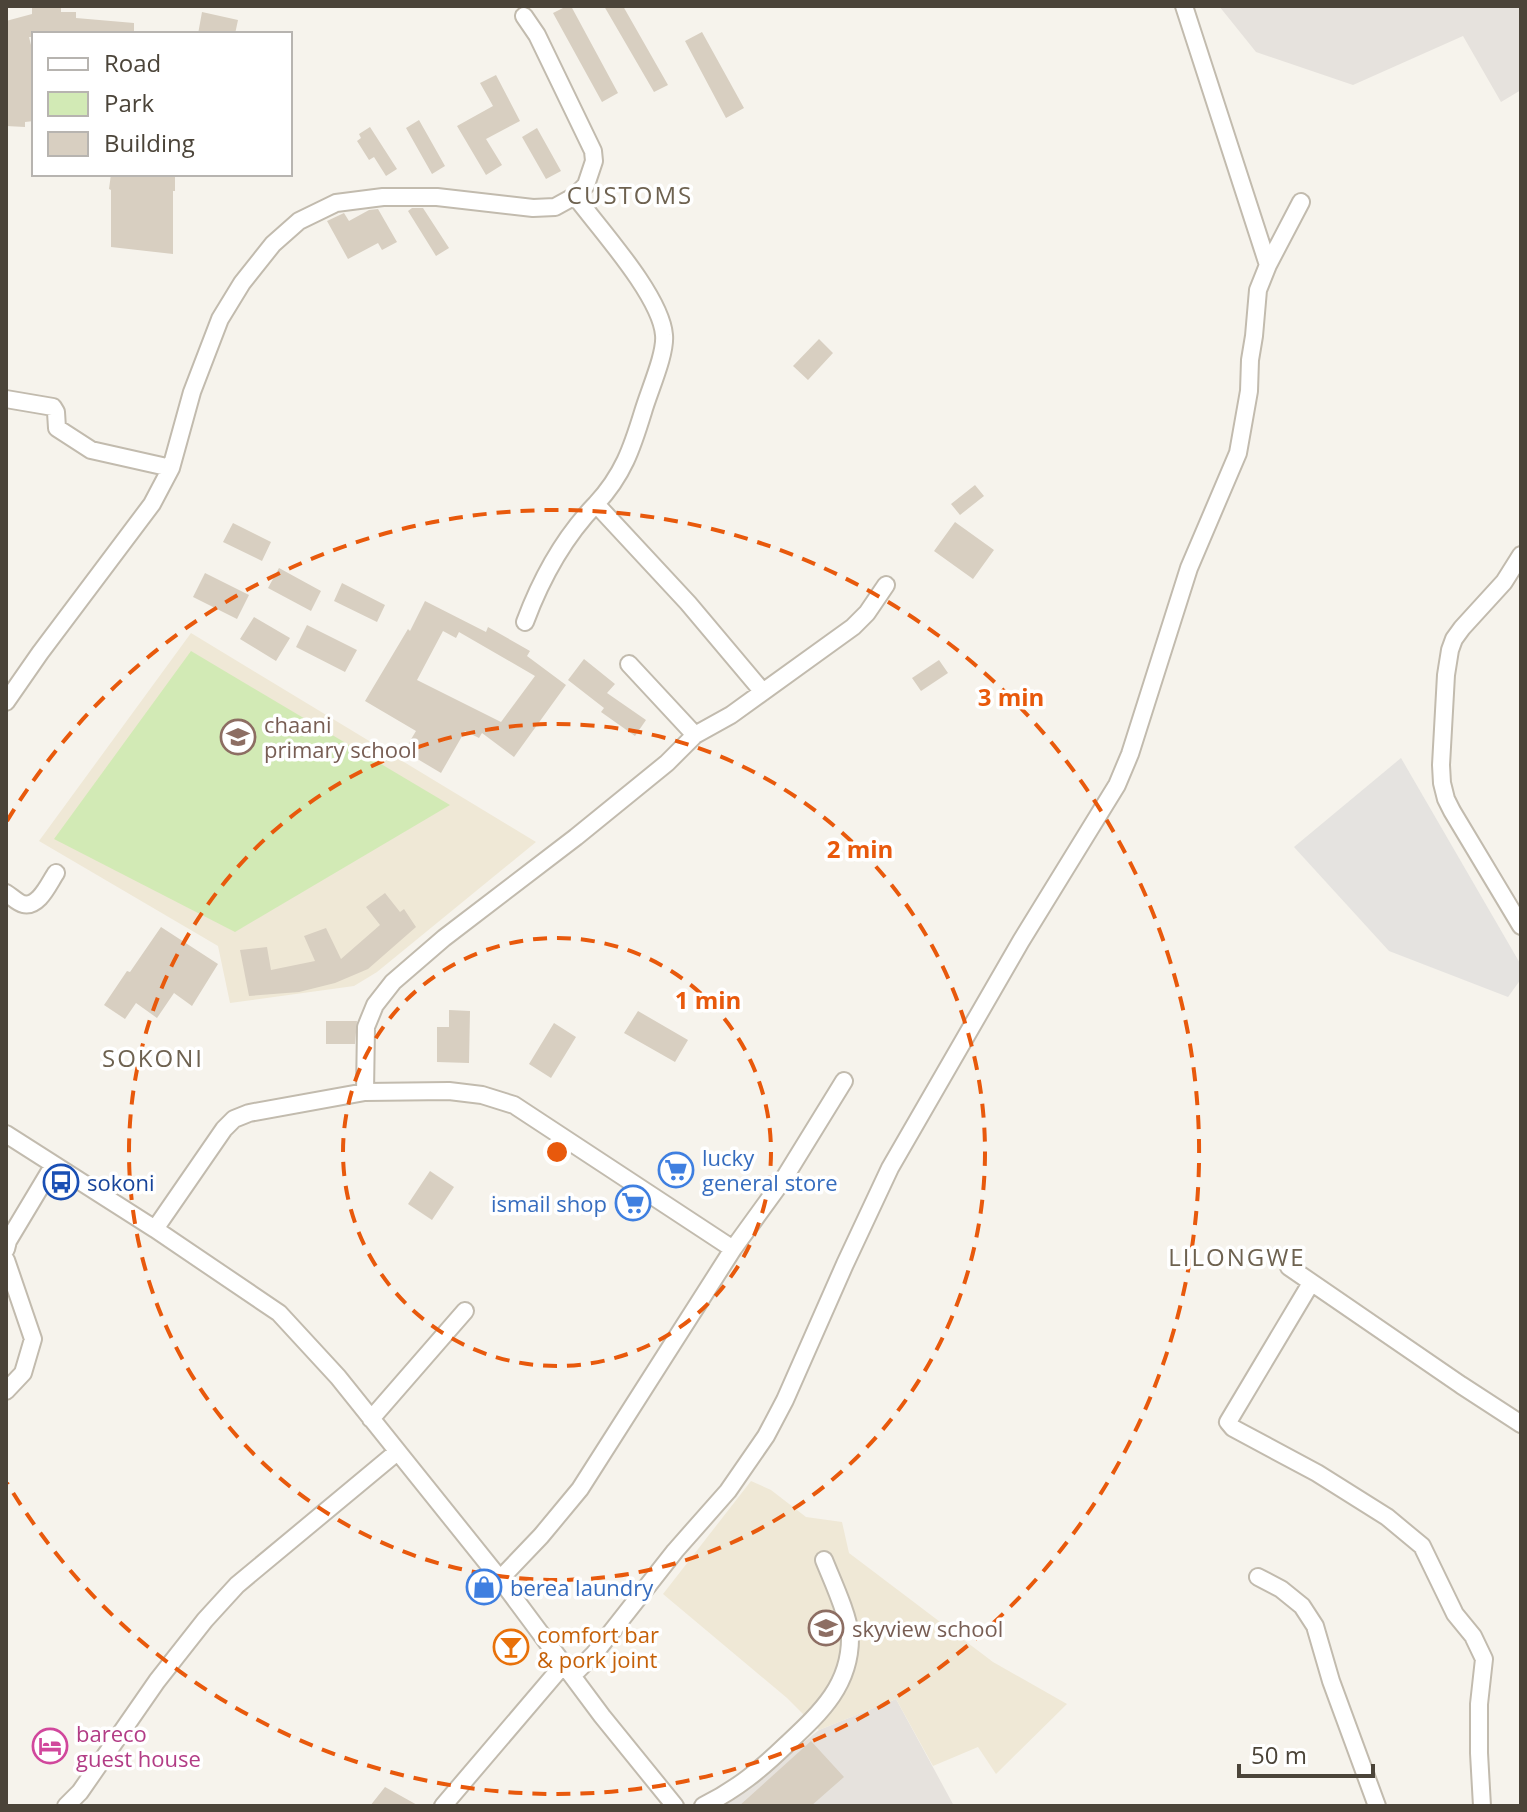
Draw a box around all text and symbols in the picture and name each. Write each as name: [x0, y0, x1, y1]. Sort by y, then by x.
legend: [32, 32, 292, 176]
text: Road: [104, 46, 161, 79]
text: Park: [104, 86, 155, 119]
text: Building: [104, 126, 195, 159]
district label: CUSTOMS: [567, 178, 693, 211]
text: 3 min: [978, 680, 1044, 713]
place label: chaani primary school: [264, 709, 417, 764]
school or university icon: chaani primary school: [219, 718, 257, 756]
text: 2 min: [827, 832, 893, 865]
text: 1 min: [675, 983, 741, 1016]
district label: SOKONI: [102, 1041, 204, 1074]
centre of rings: [543, 1138, 571, 1166]
place label: lucky general store: [702, 1142, 838, 1197]
supermarket icon: lucky general store: [657, 1151, 695, 1189]
bus stop icon: sokoni: [42, 1163, 80, 1201]
place label: sokoni: [87, 1167, 155, 1197]
supermarket icon: ismail shop: [614, 1184, 652, 1222]
place label: ismail shop: [491, 1188, 607, 1218]
district label: LILONGWE: [1168, 1240, 1306, 1273]
shop icon: berea laundry: [465, 1568, 503, 1606]
place label: berea laundry: [510, 1572, 654, 1602]
school or university icon: skyview school: [807, 1609, 845, 1647]
place label: skyview school: [852, 1613, 1003, 1643]
place label: comfort bar & pork joint: [537, 1619, 659, 1674]
bar icon: comfort bar & pork joint: [492, 1628, 530, 1666]
place label: bareco guest house: [76, 1718, 201, 1773]
hotel icon: bareco guest house: [31, 1727, 69, 1765]
scale bar: [1239, 1728, 1373, 1778]
text: 50 m: [1251, 1738, 1307, 1771]

